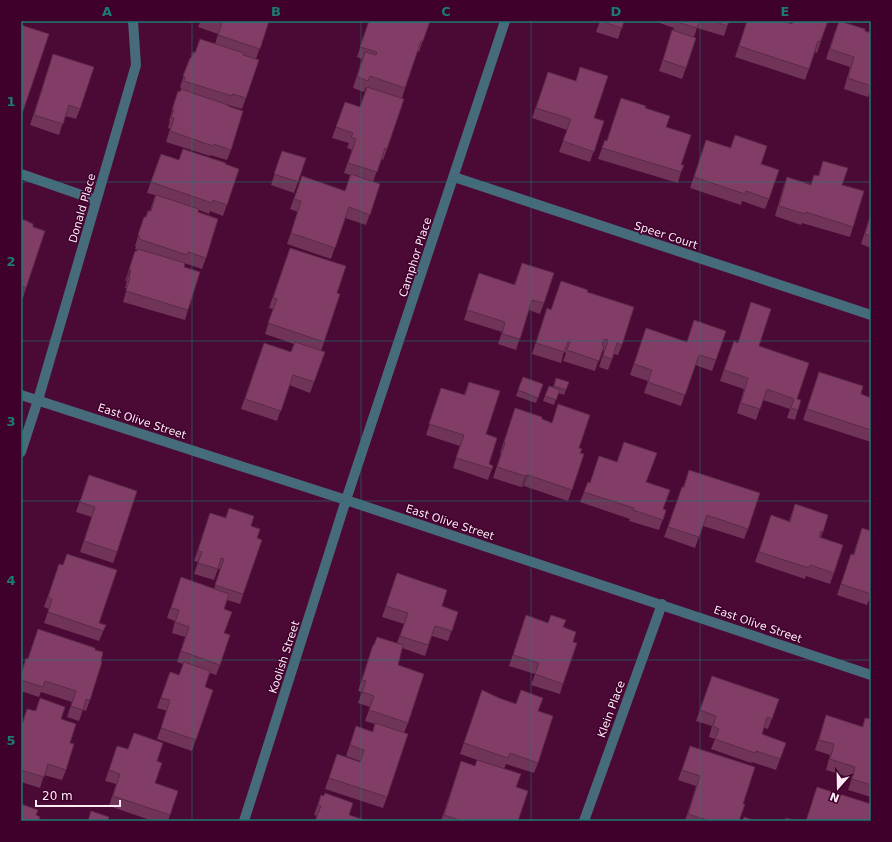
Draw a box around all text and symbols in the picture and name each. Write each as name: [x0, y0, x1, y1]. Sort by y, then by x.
text: A: [102, 4, 112, 19]
text: B: [271, 4, 281, 19]
text: C: [441, 4, 451, 19]
text: D: [611, 4, 622, 19]
text: E: [781, 4, 789, 19]
text: 1: [6, 94, 16, 109]
street label: Donald Place: [66, 172, 99, 244]
street label: Camphor Place: [396, 215, 435, 299]
street label: Speer Court: [633, 219, 700, 252]
text: 2: [6, 254, 16, 269]
street label: East Olive Street: [96, 401, 188, 442]
text: 3: [6, 414, 16, 429]
street label: East Olive Street: [404, 502, 496, 543]
text: 4: [6, 573, 16, 588]
street label: East Olive Street: [712, 603, 804, 646]
street label: Koolish Street: [267, 618, 303, 695]
street label: Klein Place: [595, 679, 628, 739]
text: 5: [6, 733, 16, 748]
north arrow: [818, 768, 858, 808]
scale bar: [36, 782, 120, 808]
text: 20 m: [42, 789, 73, 803]
text: N: [828, 789, 841, 805]

